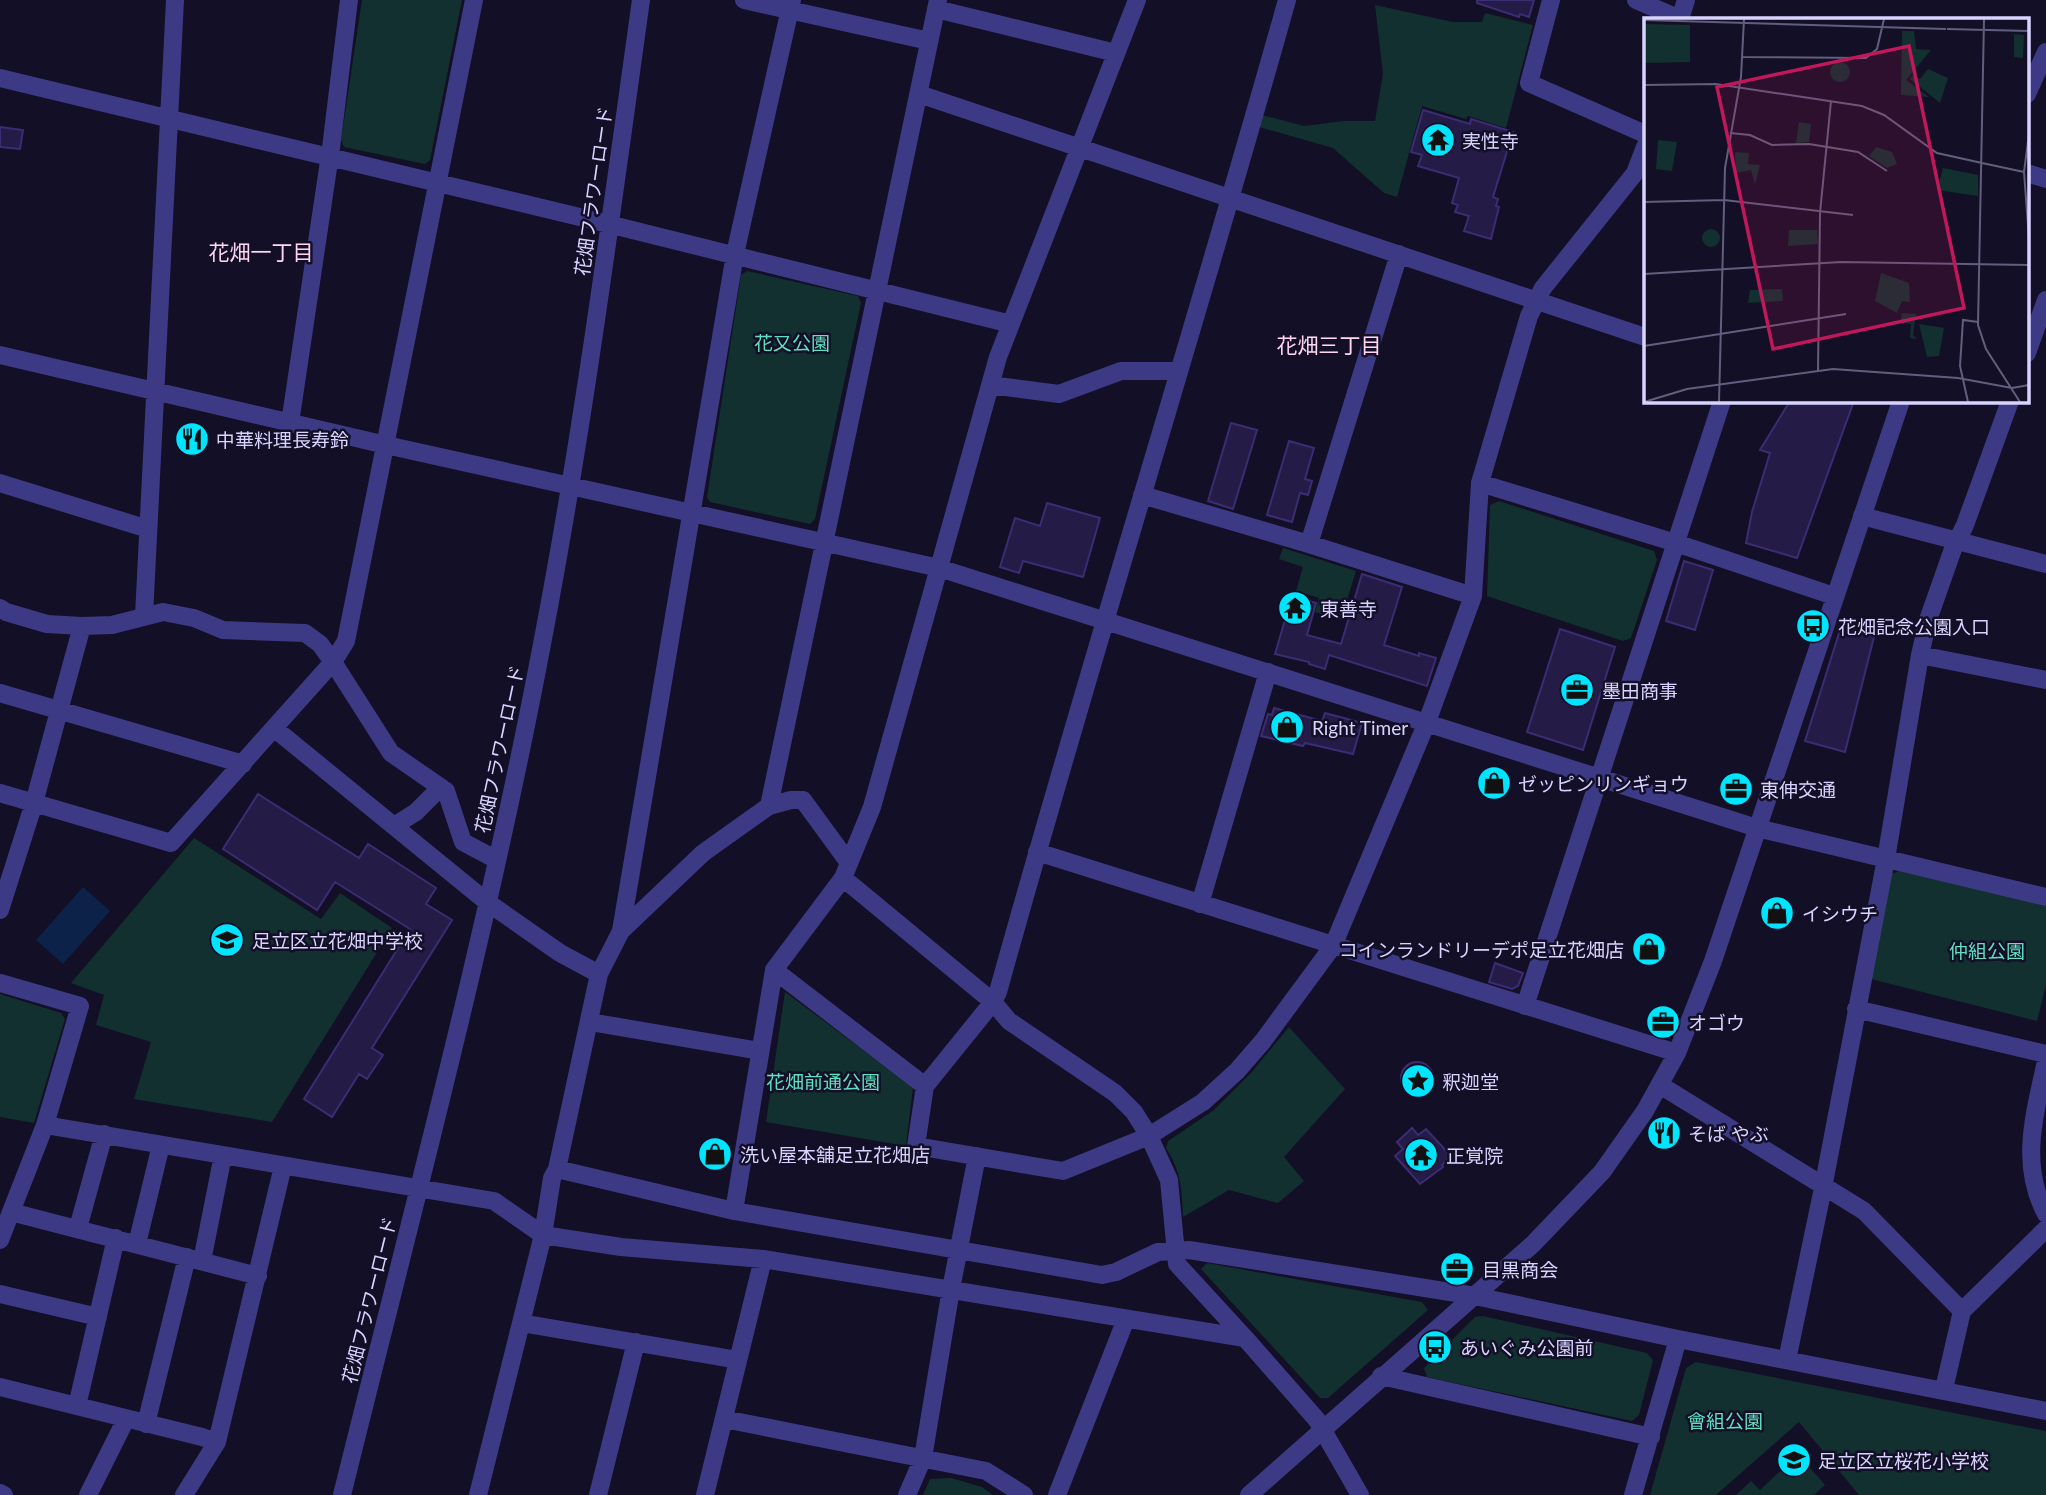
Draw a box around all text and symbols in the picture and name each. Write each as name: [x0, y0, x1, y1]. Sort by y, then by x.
inset map: [1644, 18, 2028, 402]
street label: 花畑フラワーロード: [570, 105, 616, 277]
temple icon: 実性寺: [1419, 121, 1457, 159]
place label: 実性寺: [1462, 129, 1519, 152]
district label: 花畑一丁目: [209, 239, 314, 264]
park label: 花又公園: [754, 331, 830, 354]
district label: 花畑三丁目: [1277, 332, 1382, 357]
restaurant icon: 中華料理長寿鈴: [173, 420, 211, 458]
place label: 中華料理長寿鈴: [216, 428, 349, 451]
temple icon: 東善寺: [1276, 589, 1314, 627]
place label: 東善寺: [1320, 597, 1377, 620]
bus stop icon: 花畑記念公園入口: [1794, 607, 1832, 645]
place label: 花畑記念公園入口: [1838, 615, 1990, 638]
street label: 花畑フラワーロード: [470, 663, 528, 835]
office icon: 墨田商事: [1558, 671, 1596, 709]
place label: 墨田商事: [1602, 679, 1678, 702]
shop icon: Right Timer: [1268, 708, 1306, 746]
place label: Right Timer: [1312, 716, 1408, 739]
shop icon: ゼッピンリンギョウ: [1475, 764, 1513, 802]
office icon: 東伸交通: [1717, 770, 1755, 808]
place label: ゼッピンリンギョウ: [1518, 772, 1689, 795]
place label: 東伸交通: [1760, 778, 1836, 801]
shop icon: イシウチ: [1758, 894, 1796, 932]
place label: イシウチ: [1802, 902, 1878, 925]
school or university icon: 足立区立花畑中学校: [208, 921, 246, 959]
place label: 足立区立花畑中学校: [252, 929, 423, 952]
shop icon: コインランドリーデポ足立花畑店: [1630, 930, 1668, 968]
place label: コインランドリーデポ足立花畑店: [1339, 938, 1624, 961]
park label: 仲組公園: [1949, 939, 2025, 962]
office icon: オゴウ: [1644, 1003, 1682, 1041]
place label: オゴウ: [1688, 1011, 1745, 1034]
place icon: 釈迦堂: [1399, 1062, 1437, 1100]
park label: 花畑前通公園: [766, 1070, 880, 1093]
place label: 釈迦堂: [1442, 1070, 1499, 1093]
restaurant icon: そば やぶ: [1645, 1114, 1683, 1152]
place label: そば やぶ: [1688, 1122, 1769, 1145]
shop icon: 洗い屋本舗足立花畑店: [696, 1135, 734, 1173]
temple icon: 正覚院: [1402, 1136, 1440, 1174]
place label: 洗い屋本舗足立花畑店: [740, 1143, 930, 1166]
place label: 正覚院: [1446, 1144, 1503, 1167]
street label: 花畑フラワーロード: [337, 1214, 401, 1386]
office icon: 目黒商会: [1438, 1250, 1476, 1288]
place label: 目黒商会: [1482, 1258, 1558, 1281]
bus stop icon: あいぐみ公園前: [1416, 1328, 1454, 1366]
place label: あいぐみ公園前: [1460, 1336, 1594, 1359]
park label: 會組公園: [1687, 1409, 1763, 1432]
school or university icon: 足立区立桜花小学校: [1775, 1441, 1813, 1479]
place label: 足立区立桜花小学校: [1818, 1449, 1989, 1472]

